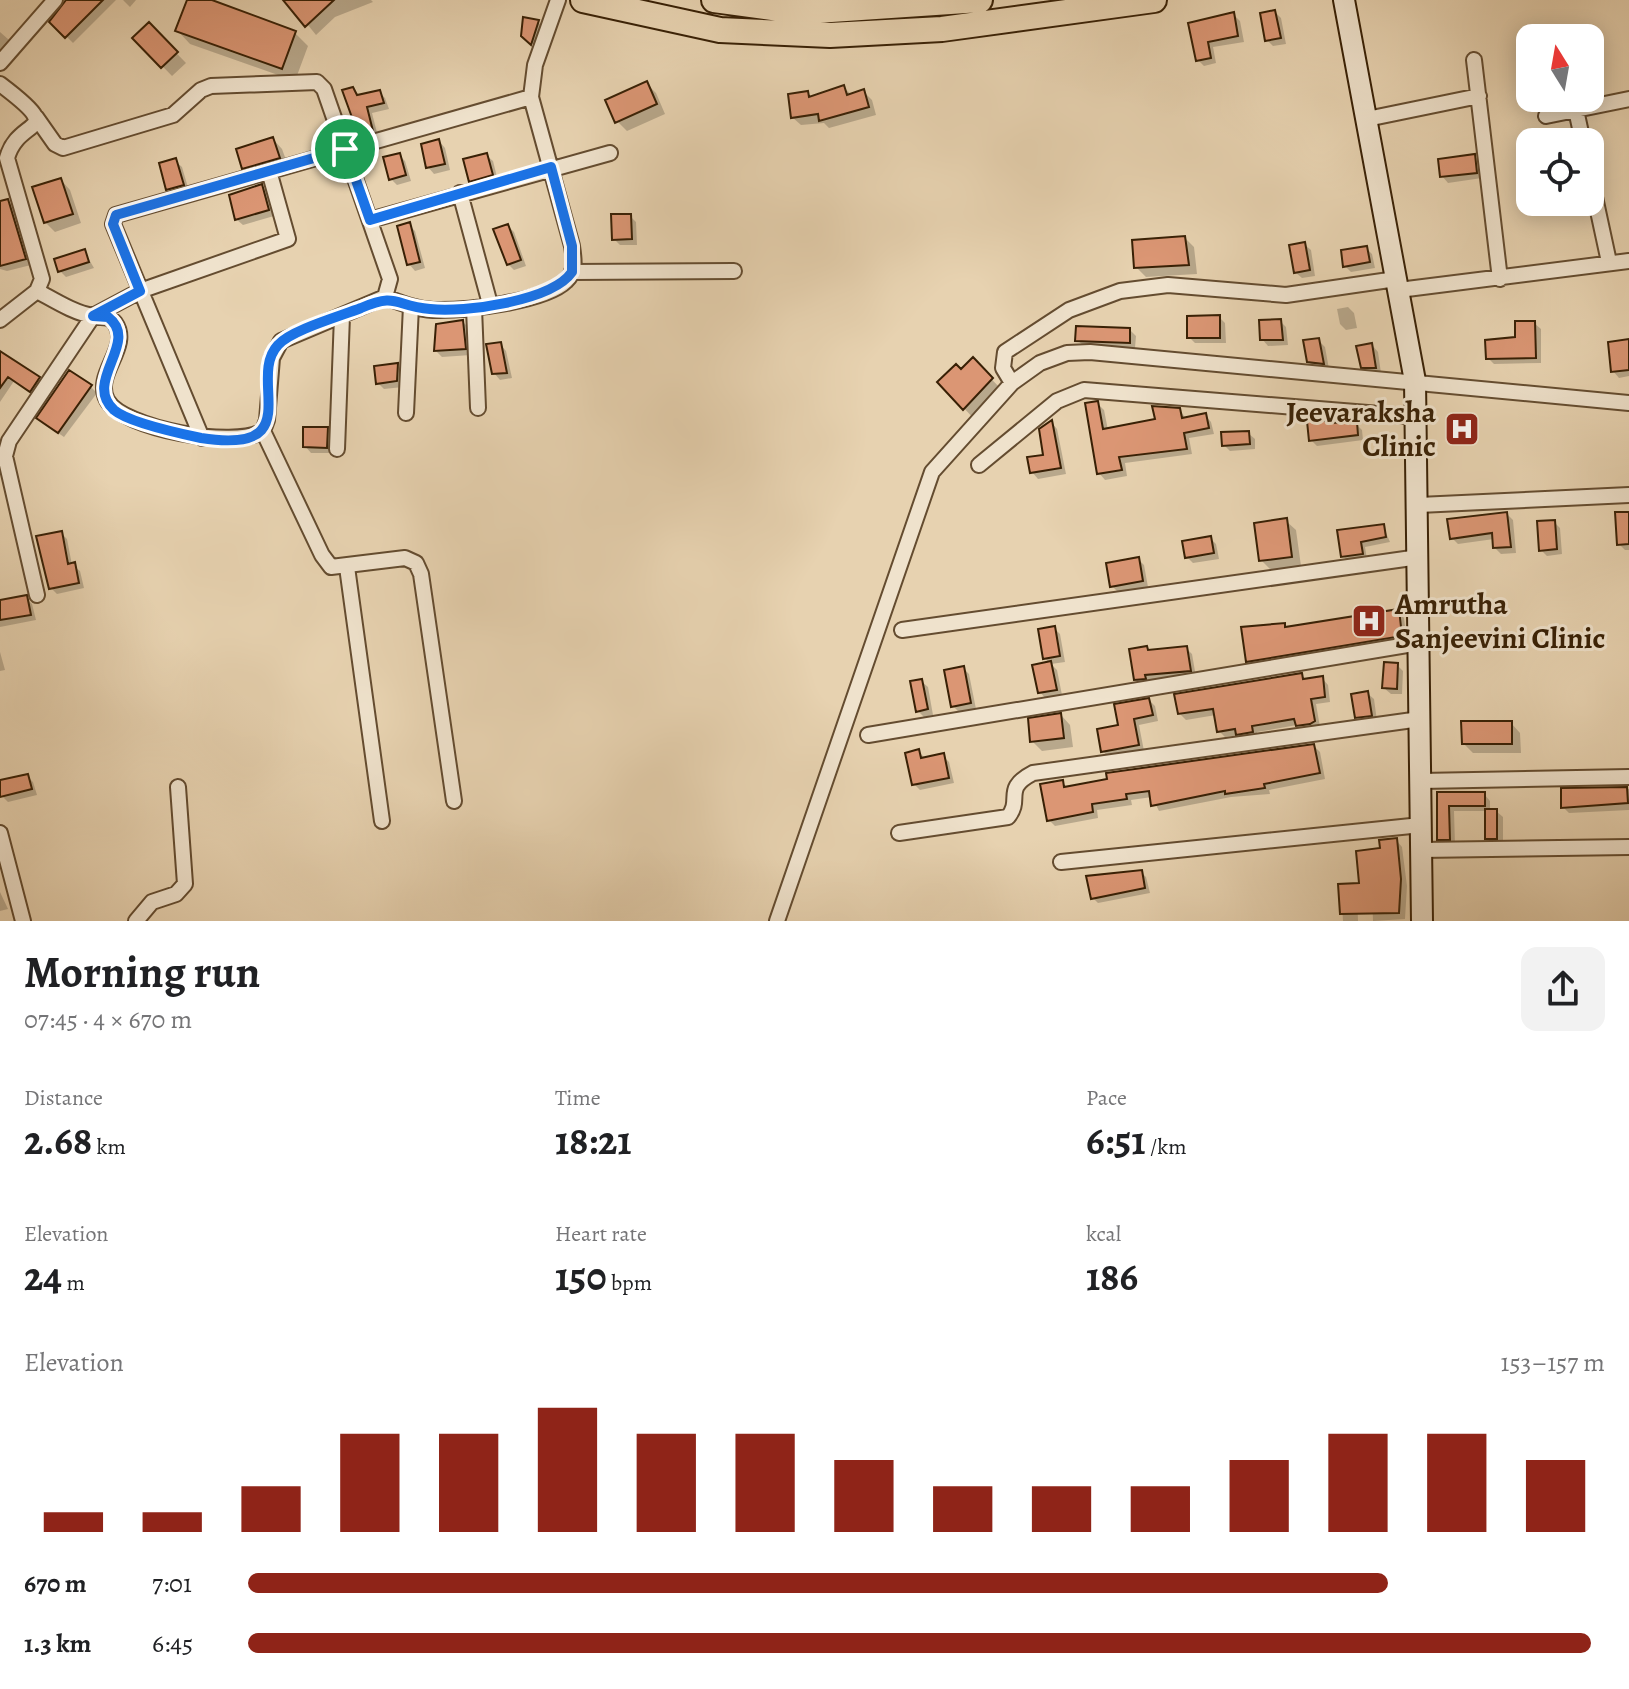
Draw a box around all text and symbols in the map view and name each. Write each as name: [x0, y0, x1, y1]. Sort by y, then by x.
north arrow: [1516, 24, 1604, 112]
map controls: [1516, 24, 1604, 216]
pin: [311, 115, 379, 183]
icon: arrive: [323, 127, 367, 171]
button: locate: [1516, 128, 1604, 216]
place label: Jeevaraksha Clinic: [1286, 392, 1437, 466]
hospital icon: Jeevaraksha Clinic: [1443, 410, 1481, 448]
place label: Amrutha Sanjeevini Clinic: [1394, 584, 1605, 658]
hospital icon: Amrutha Sanjeevini Clinic: [1350, 602, 1388, 640]
text: Morning run: [24, 942, 260, 1002]
button: share: [1521, 947, 1605, 1031]
text: 07:45 · 4 × 670 m: [24, 1002, 192, 1037]
text: Distance: [24, 1083, 103, 1113]
text: Time: [555, 1083, 601, 1113]
text: Pace: [1086, 1083, 1127, 1113]
text: 2.68: [24, 1113, 92, 1168]
text: 18:21: [555, 1113, 632, 1168]
text: 6:51: [1086, 1113, 1146, 1168]
text: km: [92, 1132, 126, 1162]
text: /km: [1146, 1132, 1186, 1162]
text: Elevation: [24, 1219, 108, 1249]
text: Heart rate: [555, 1219, 647, 1249]
text: kcal: [1086, 1219, 1121, 1249]
text: 24: [24, 1249, 62, 1304]
text: 150: [555, 1249, 607, 1304]
text: 186: [1086, 1249, 1138, 1304]
text: m: [62, 1268, 85, 1298]
text: bpm: [607, 1268, 652, 1298]
text: Elevation: [24, 1345, 124, 1380]
text: 153–157 m: [1501, 1345, 1605, 1380]
text: 670 m: [24, 1566, 87, 1601]
text: 7:01: [152, 1566, 192, 1601]
text: 1.3 km: [24, 1626, 91, 1661]
text: 6:45: [152, 1626, 193, 1661]

